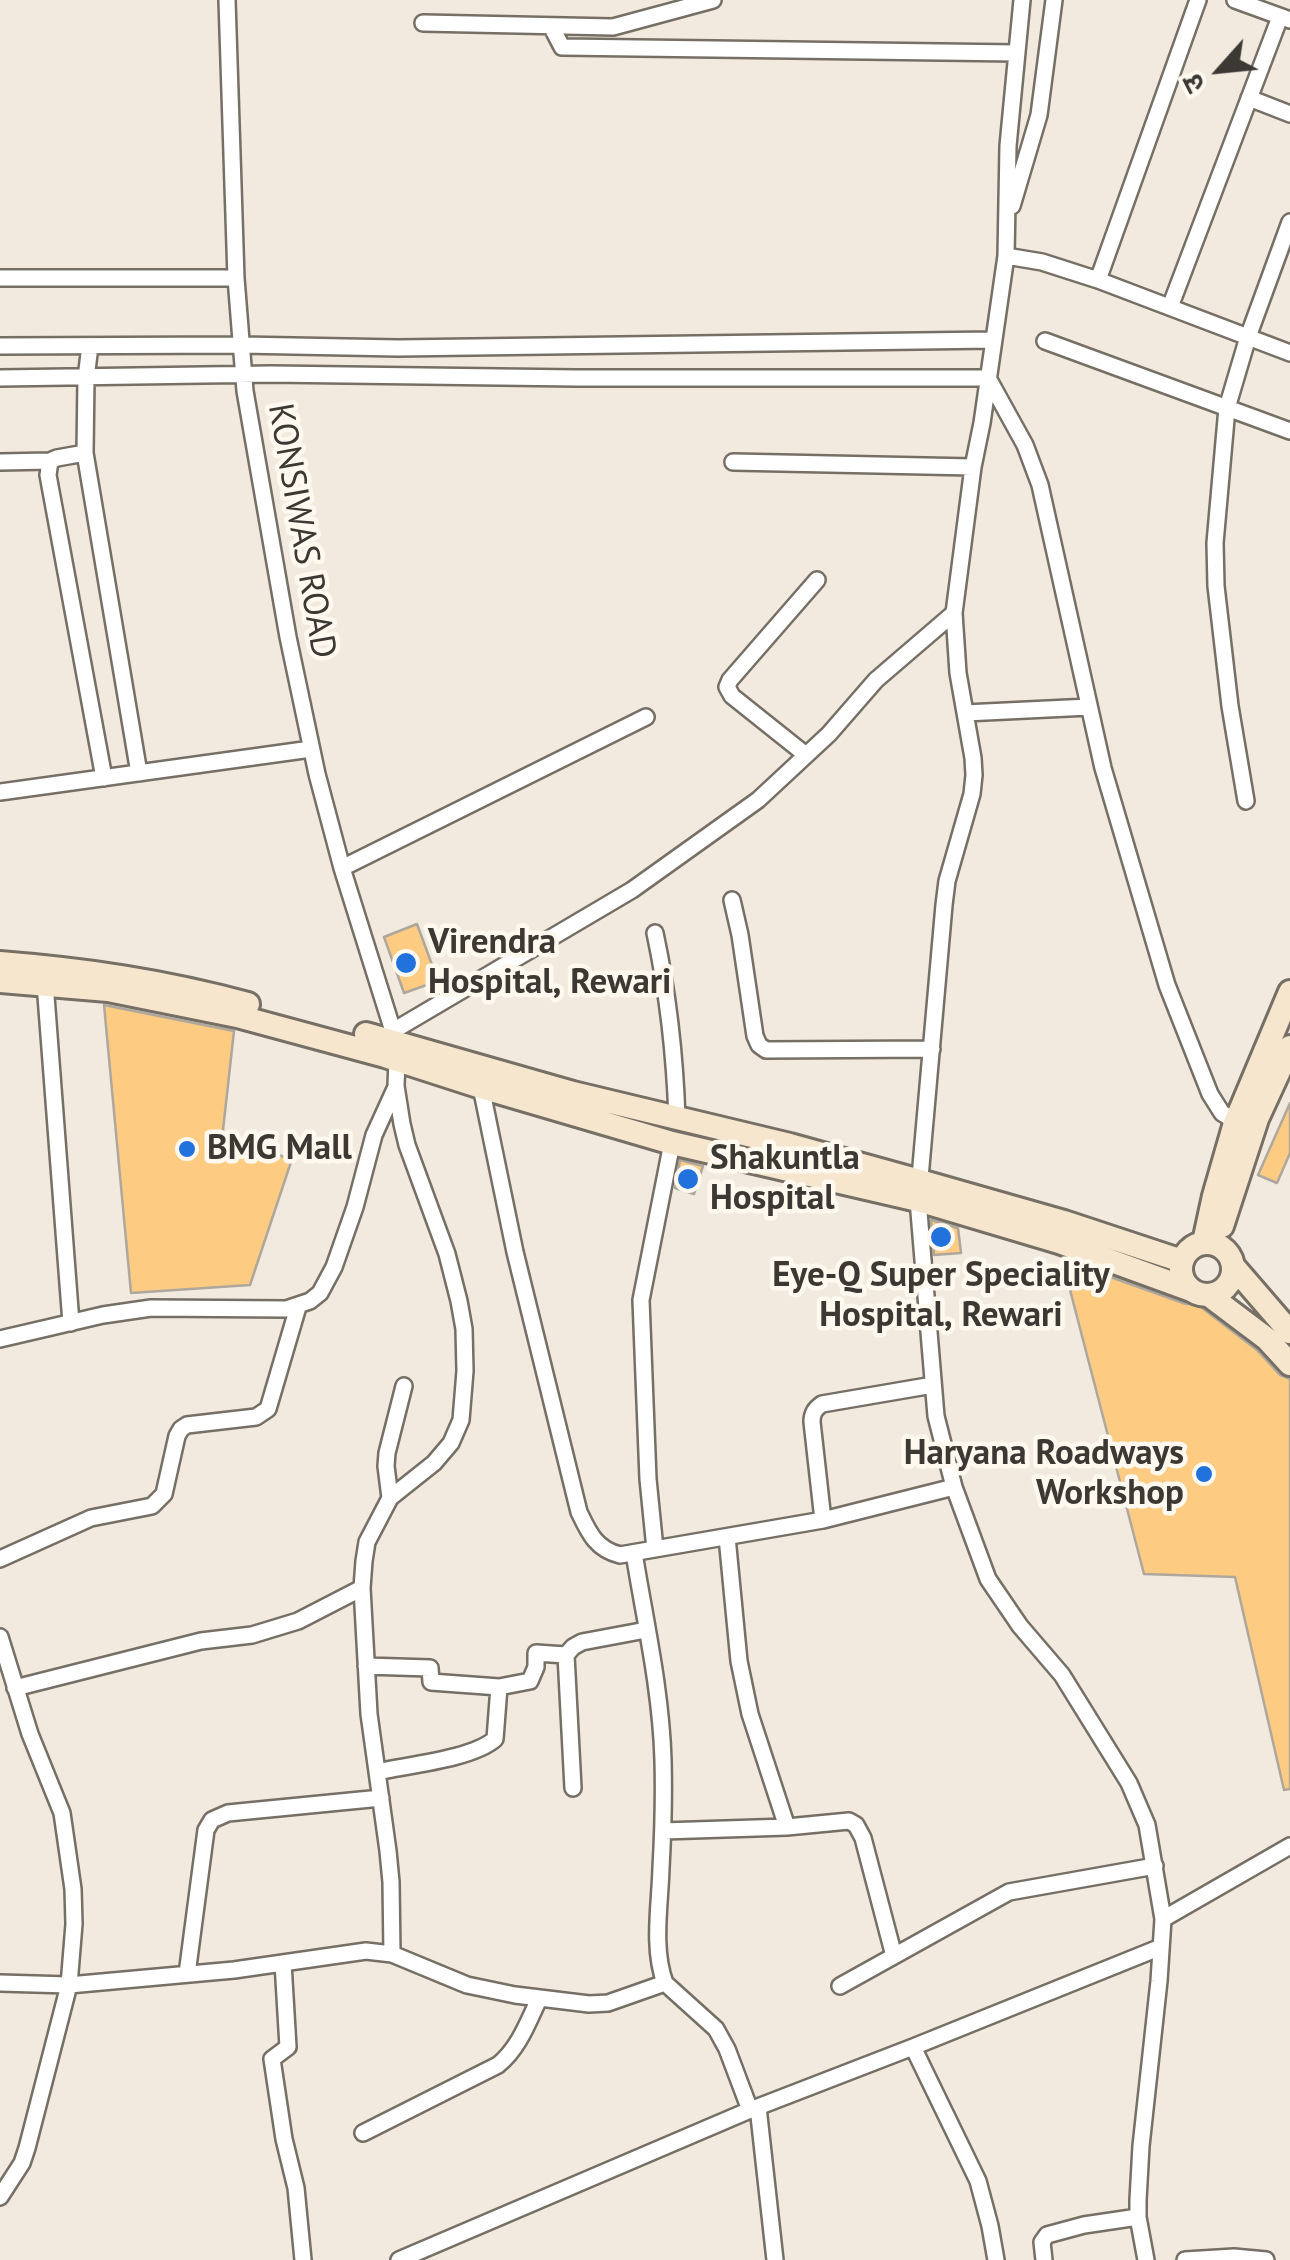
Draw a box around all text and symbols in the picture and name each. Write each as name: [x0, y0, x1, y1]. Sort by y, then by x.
north arrow: [1170, 20, 1270, 120]
text: उ: [1173, 68, 1213, 100]
street label: KONSIWAS ROAD: [258, 400, 344, 662]
place label: Virendra Hospital, Rewari: [428, 922, 671, 1004]
marker: Virendra Hospital, Rewari: [393, 950, 419, 976]
place label: BMG Mall: [207, 1128, 352, 1170]
marker: BMG Mall: [176, 1138, 198, 1160]
place label: Shakuntla Hospital: [710, 1138, 860, 1220]
marker: Shakuntla Hospital: [675, 1166, 701, 1192]
marker: Eye-Q Super Speciality Hospital, Rewari: [928, 1224, 954, 1250]
place label: Eye-Q Super Speciality Hospital, Rewari: [772, 1255, 1110, 1337]
place label: Haryana Roadways Workshop: [904, 1433, 1184, 1515]
marker: Haryana Roadways Workshop: [1193, 1463, 1215, 1485]

